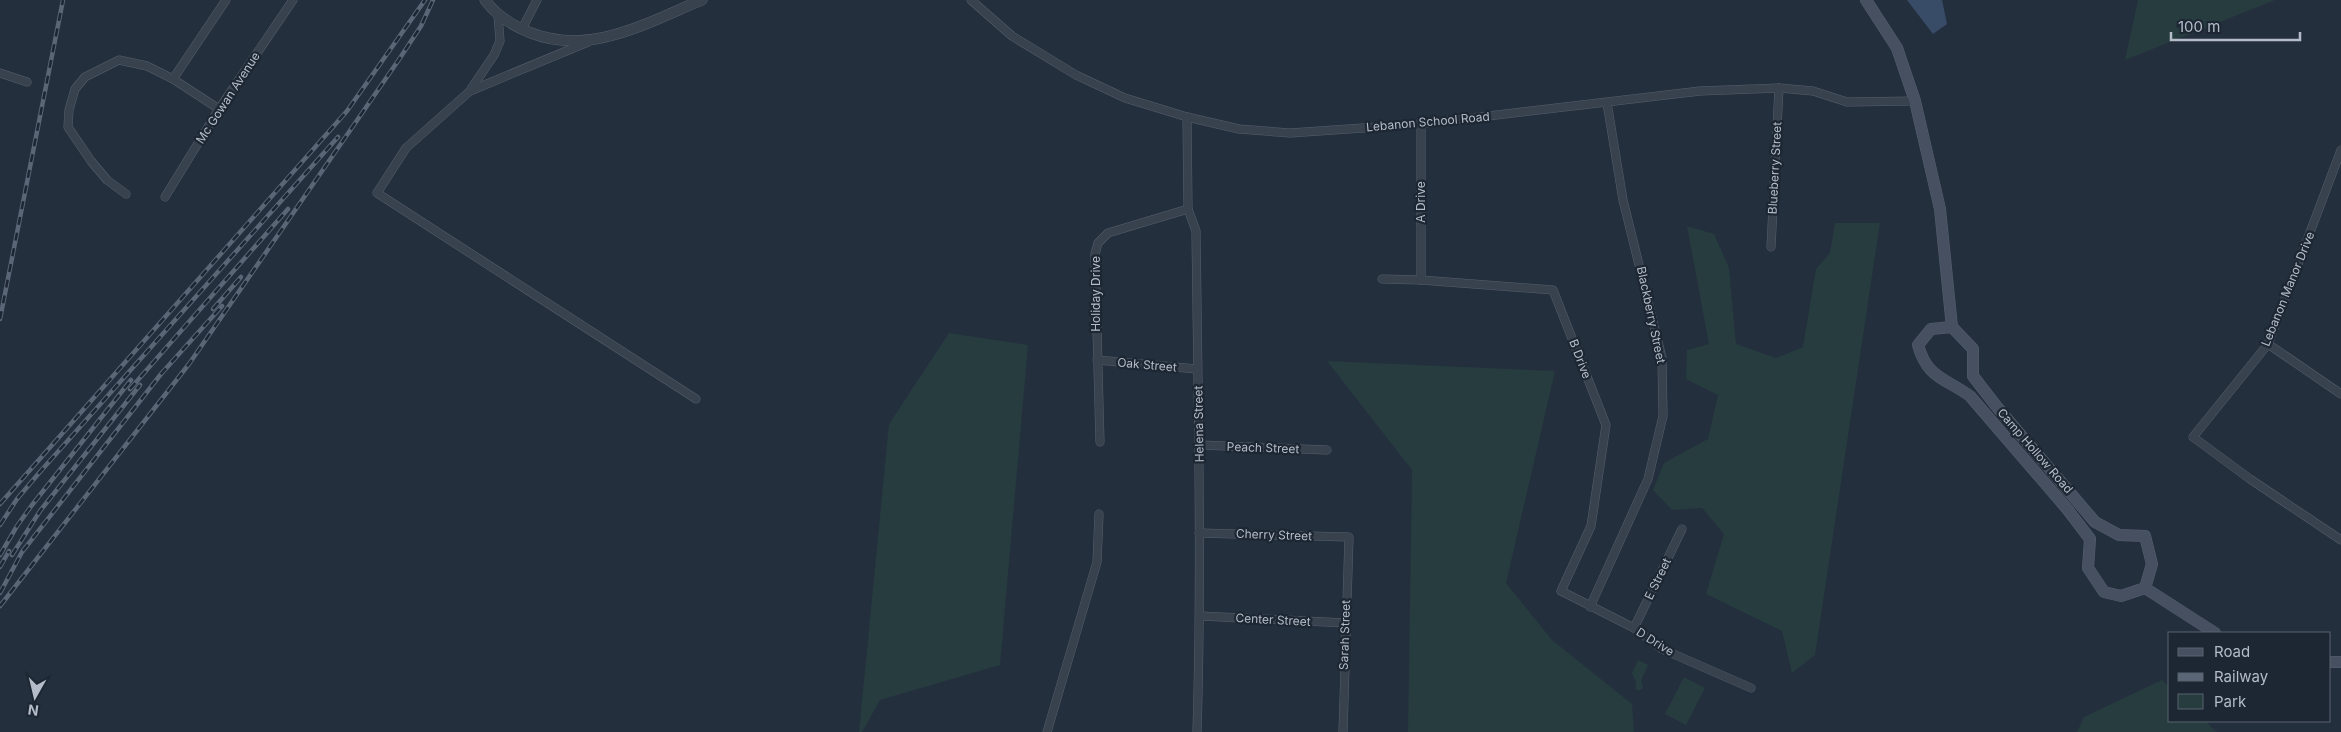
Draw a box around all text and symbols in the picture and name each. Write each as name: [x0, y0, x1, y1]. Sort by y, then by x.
scale bar: [2171, 10, 2300, 42]
text: 100 m: [2178, 17, 2220, 36]
street label: Mc Gowan Avenue: [192, 49, 263, 146]
street label: Lebanon School Road: [1366, 109, 1490, 134]
street label: Blueberry Street: [1765, 121, 1784, 215]
street label: A Drive: [1413, 181, 1428, 223]
street label: Lebanon Manor Drive: [2258, 229, 2317, 348]
street label: Holiday Drive: [1088, 256, 1103, 332]
street label: Blackberry Street: [1634, 265, 1669, 365]
street label: B Drive: [1566, 337, 1595, 381]
street label: Oak Street: [1117, 354, 1178, 375]
street label: Helena Street: [1190, 385, 1207, 463]
street label: Camp Hollow Road: [1994, 405, 2076, 496]
street label: Peach Street: [1226, 439, 1300, 456]
street label: Cherry Street: [1236, 526, 1312, 543]
street label: E Street: [1641, 555, 1674, 602]
street label: Sarah Street: [1336, 600, 1353, 670]
street label: Center Street: [1235, 610, 1311, 629]
street label: D Drive: [1634, 624, 1677, 659]
legend: [2168, 632, 2331, 722]
text: Road: [2214, 642, 2250, 661]
text: Railway: [2214, 667, 2269, 686]
north arrow: [10, 672, 60, 722]
text: Park: [2214, 692, 2247, 711]
text: N: [27, 701, 40, 720]

